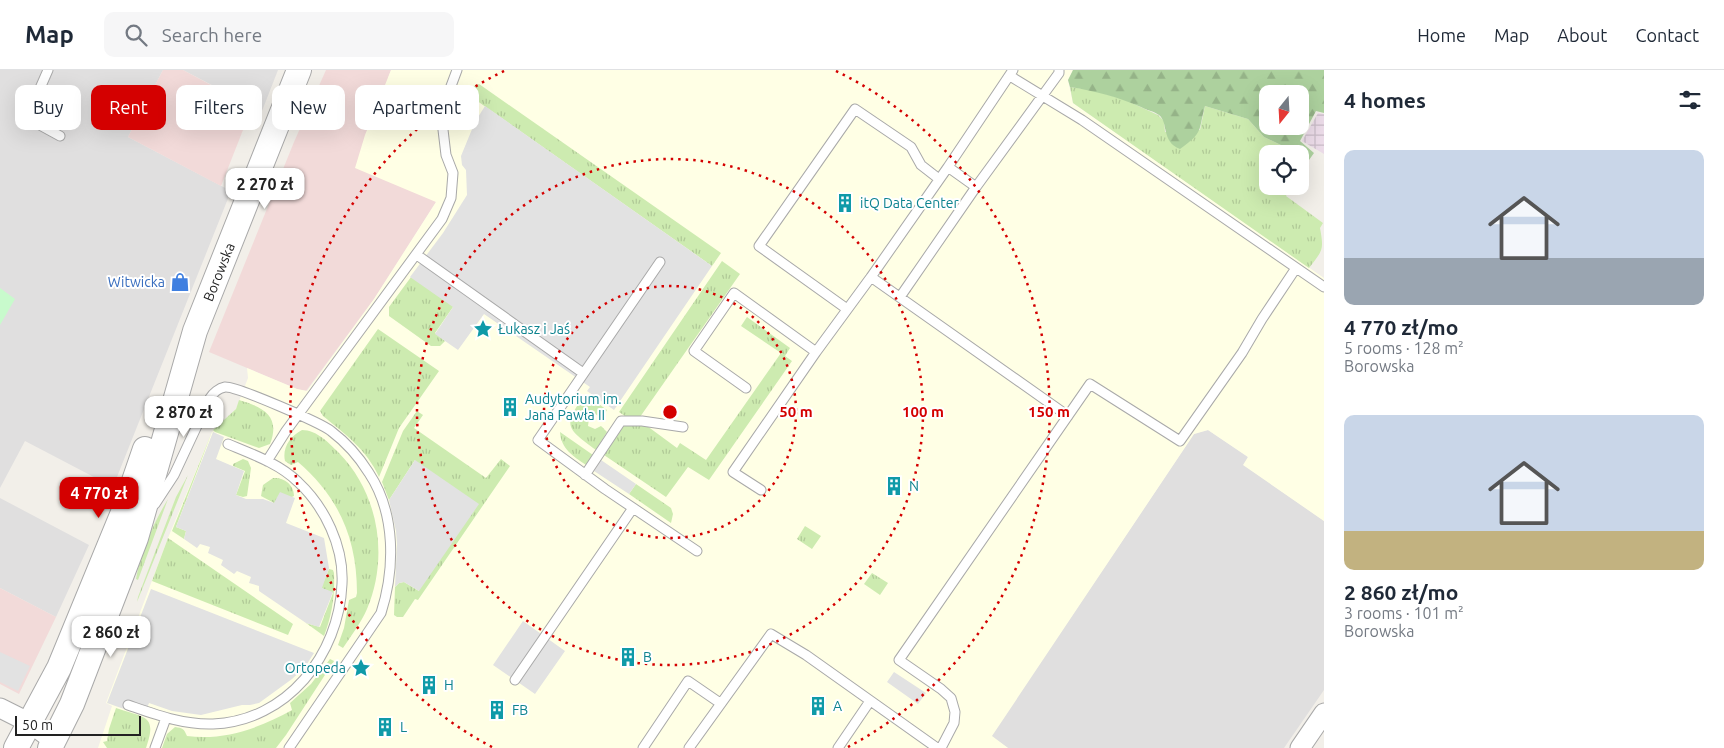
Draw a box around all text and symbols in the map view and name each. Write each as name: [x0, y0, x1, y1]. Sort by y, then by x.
search box: [104, 12, 454, 57]
text: Map: [25, 21, 74, 48]
icon: search: [122, 21, 150, 49]
text: Search here: [162, 24, 262, 46]
text: Home: [1417, 25, 1466, 45]
text: Map: [1494, 25, 1529, 45]
text: About: [1557, 25, 1607, 45]
text: Contact: [1635, 25, 1699, 45]
chip: Buy: [15, 85, 81, 130]
chip: Rent: [91, 85, 166, 130]
chip: Filters: [176, 85, 262, 130]
chip: New: [272, 85, 345, 130]
chip: Apartment: [355, 85, 479, 130]
north arrow: [1259, 85, 1309, 135]
map controls: [1259, 85, 1309, 195]
icon: filters: [1676, 86, 1704, 114]
text: 4 homes: [1344, 88, 1426, 112]
button: locate: [1259, 145, 1309, 195]
pin: 2 270 zł: [213, 168, 317, 210]
text: 2 270 zł: [237, 175, 293, 193]
icon: home: [1479, 183, 1569, 273]
building icon: itQ Data Center: [834, 192, 856, 214]
place label: itQ Data Center: [860, 195, 959, 211]
street label: Borowska: [200, 240, 238, 304]
shop icon: Witwicka: [169, 271, 191, 293]
place label: Witwicka: [108, 274, 165, 290]
text: 4 770 zł/mo: [1344, 315, 1458, 339]
place icon: Łukasz i Jaś: [472, 318, 494, 340]
place label: Łukasz i Jaś: [498, 321, 570, 337]
text: 5 rooms · 128 m²: [1344, 339, 1464, 357]
text: Borowska: [1344, 357, 1415, 375]
place label: Audytorium im. Jana Pawła II: [525, 391, 622, 423]
pin: 2 870 zł: [132, 396, 236, 438]
building icon: Audytorium im. Jana Pawła II: [499, 396, 521, 418]
text: 2 870 zł: [156, 403, 212, 421]
centre of rings: [661, 403, 679, 421]
text: 50 m: [779, 403, 813, 420]
text: 100 m: [902, 403, 944, 420]
text: 150 m: [1028, 403, 1070, 420]
icon: home: [1479, 448, 1569, 538]
building icon: N: [883, 475, 905, 497]
pin: 4 770 zł: [47, 476, 151, 519]
place label: N: [909, 478, 919, 494]
text: 4 770 zł: [71, 484, 127, 502]
text: 2 860 zł/mo: [1344, 580, 1458, 604]
text: 3 rooms · 101 m²: [1344, 604, 1464, 622]
pin: 2 860 zł: [59, 616, 163, 658]
text: Borowska: [1344, 622, 1415, 640]
text: 2 860 zł: [83, 623, 139, 641]
building icon: B: [617, 646, 639, 668]
place label: B: [643, 649, 652, 665]
place icon: Ortopeda: [350, 657, 372, 679]
place label: Ortopeda: [285, 660, 346, 676]
building icon: H: [418, 674, 440, 696]
place label: H: [444, 677, 454, 693]
building icon: A: [807, 695, 829, 717]
place label: A: [833, 698, 842, 714]
building icon: FB: [486, 699, 508, 721]
place label: FB: [512, 702, 528, 718]
scale bar: [15, 713, 141, 736]
building icon: L: [374, 716, 396, 738]
text: 50 m: [22, 717, 53, 733]
place label: L: [400, 719, 407, 735]

